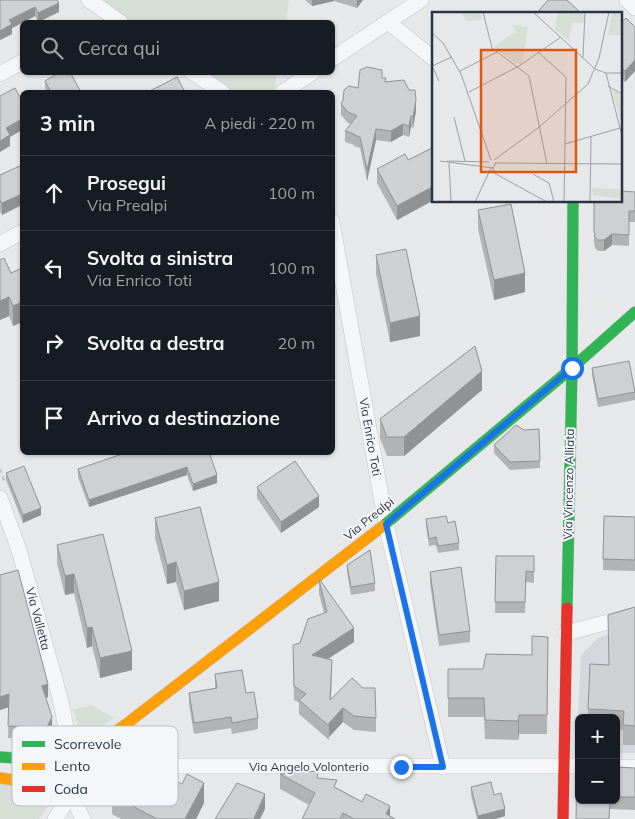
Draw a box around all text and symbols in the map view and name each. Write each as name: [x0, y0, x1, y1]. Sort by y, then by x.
inset map: [432, 12, 622, 202]
search box: [20, 20, 335, 75]
icon: search: [38, 34, 66, 62]
text: Cerca qui: [78, 36, 160, 60]
text: 3 min: [40, 110, 95, 136]
text: A piedi · 220 m: [204, 113, 315, 133]
text: Prosegui: [87, 171, 166, 195]
icon: ahead: [40, 179, 68, 207]
text: 100 m: [268, 183, 315, 203]
text: Via Prealpi: [87, 195, 167, 215]
text: Svolta a sinistra: [87, 246, 233, 270]
icon: left: [40, 254, 68, 282]
text: 100 m: [268, 258, 315, 278]
text: Via Enrico Toti: [87, 270, 192, 290]
icon: right: [40, 329, 68, 357]
text: Svolta a destra: [87, 331, 225, 355]
text: 20 m: [278, 333, 315, 353]
route start: [561, 357, 584, 380]
street label: Via Enrico Toti: [356, 397, 385, 477]
icon: arrive: [40, 404, 68, 432]
text: Arrivo a destinazione: [87, 406, 280, 430]
street label: Via Vincenzo Alliata: [560, 428, 577, 540]
street label: Via Prealpi: [341, 494, 397, 543]
street label: Via Valletta: [23, 586, 54, 652]
map controls: [575, 714, 620, 804]
button: +: [575, 714, 620, 759]
legend: [12, 726, 178, 806]
text: Scorrevole: [54, 735, 121, 753]
route end: [390, 756, 413, 779]
text: Lento: [54, 757, 90, 775]
street label: Via Angelo Volonterio: [249, 759, 369, 774]
button: −: [575, 759, 620, 804]
text: Coda: [54, 780, 88, 798]

